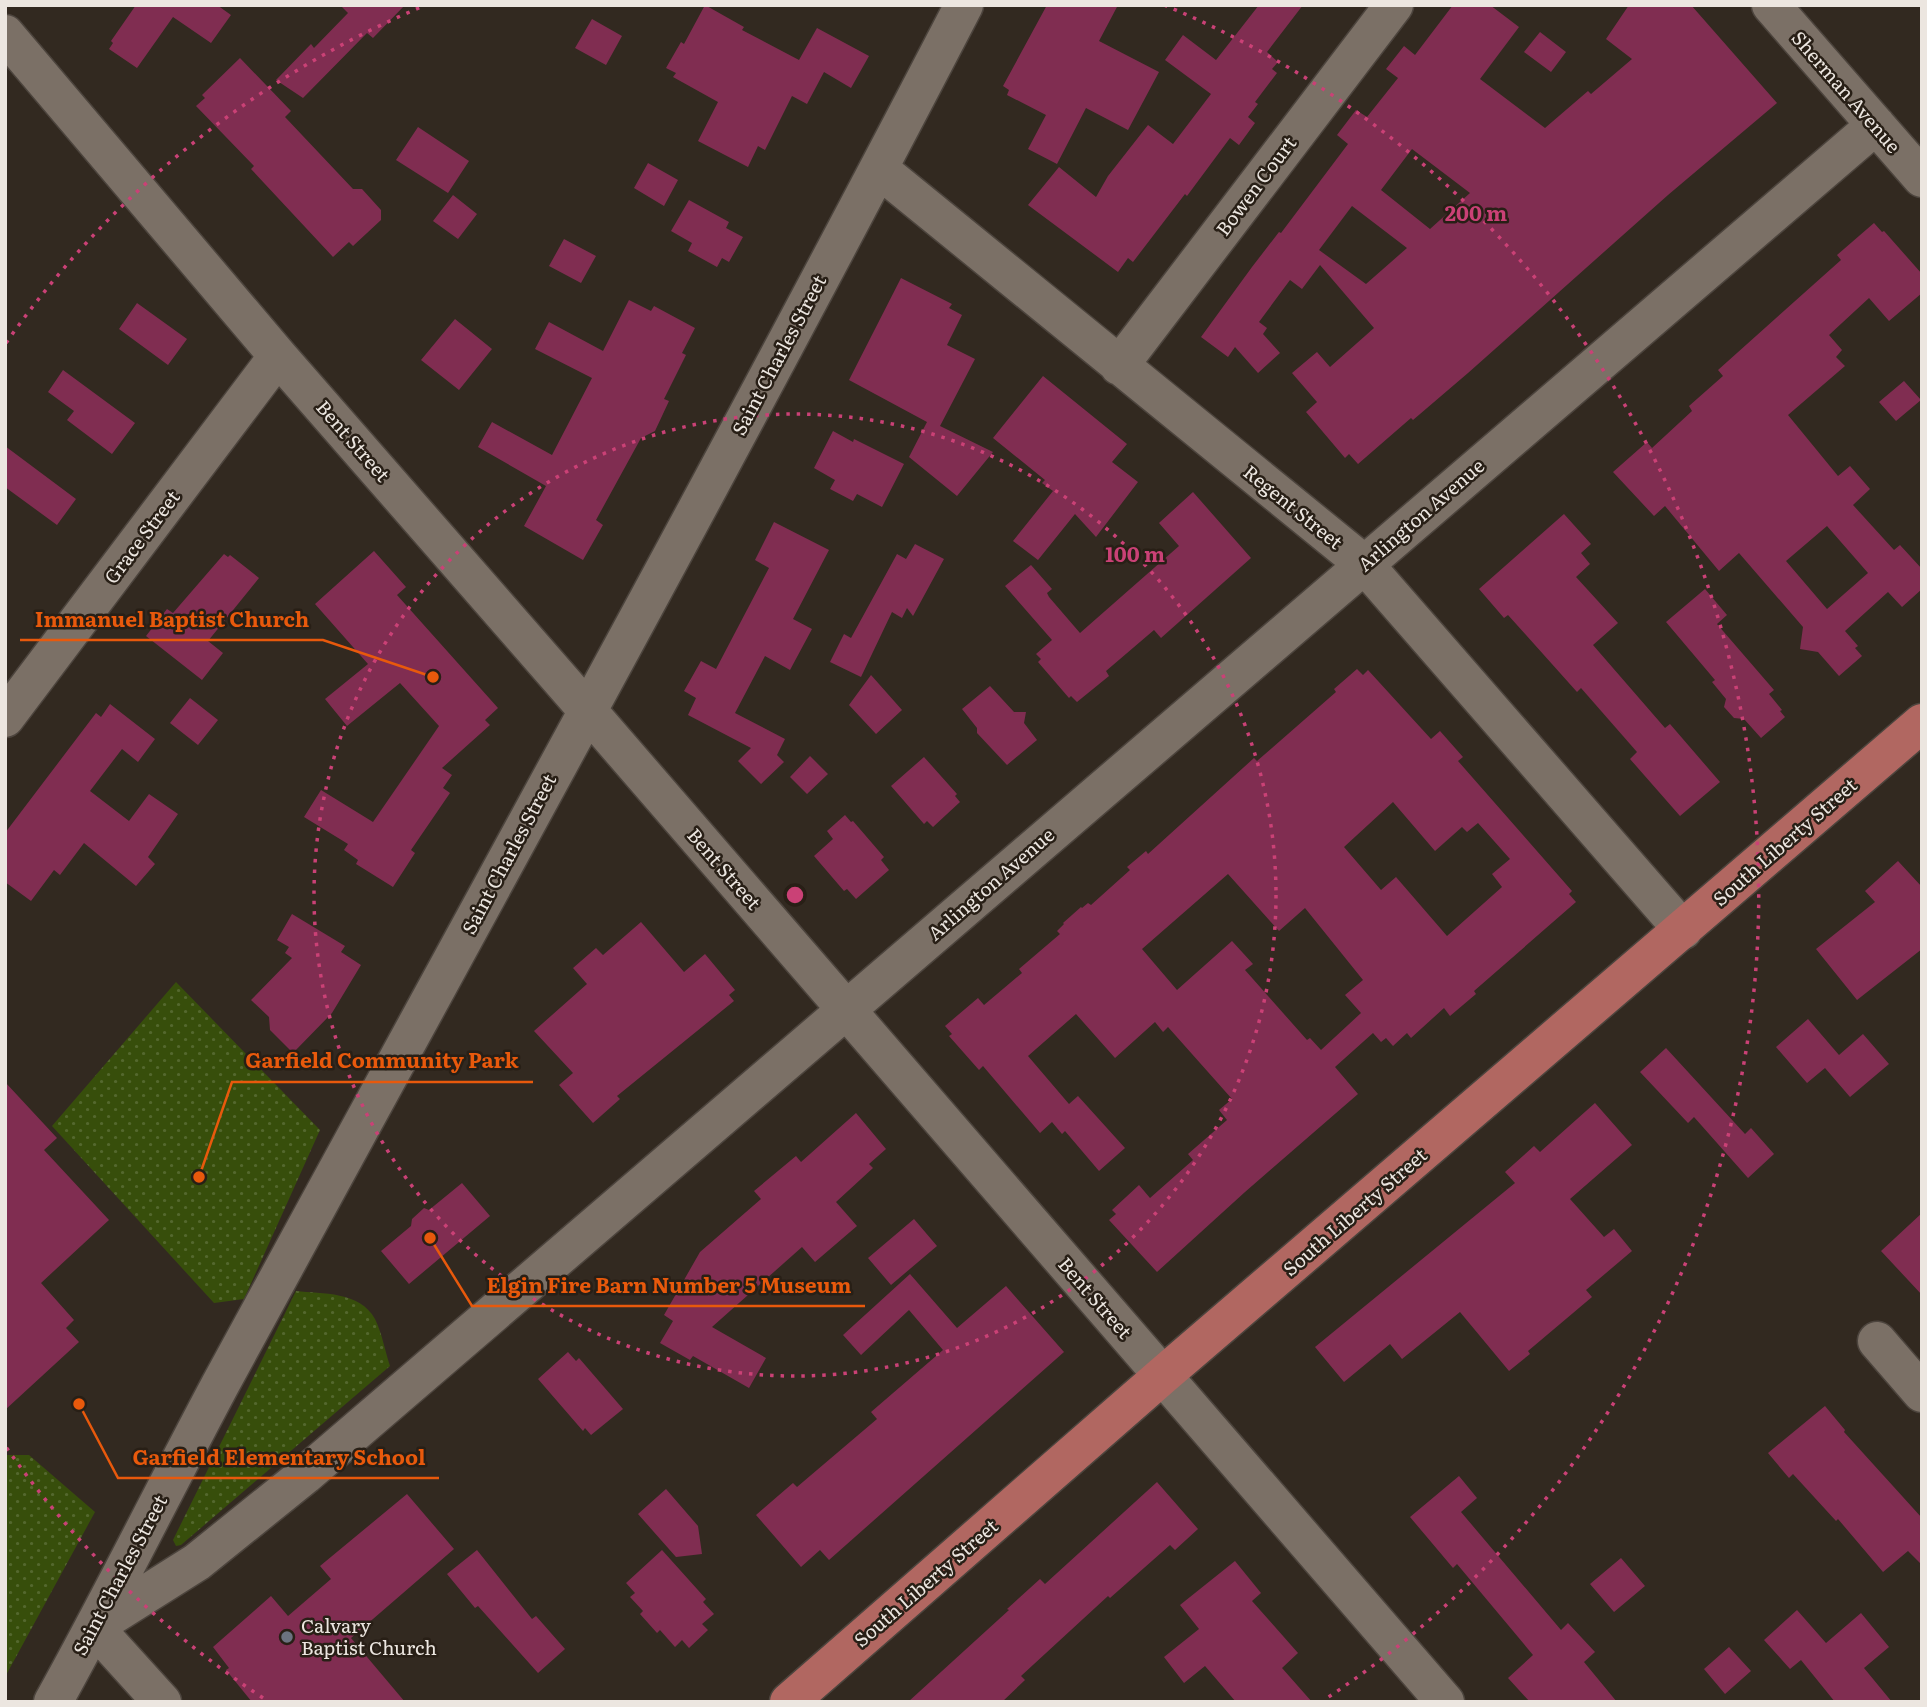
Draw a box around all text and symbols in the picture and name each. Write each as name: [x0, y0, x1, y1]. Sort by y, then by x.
street label: Sherman Avenue: [1786, 24, 1908, 159]
street label: Bowen Court: [1208, 129, 1302, 241]
text: 200 m: [1445, 196, 1507, 227]
street label: Saint Charles Street: [724, 269, 832, 440]
street label: Bent Street: [310, 393, 397, 488]
street label: Arlington Avenue: [1351, 451, 1490, 577]
street label: Regent Street: [1238, 457, 1350, 555]
street label: Grace Street: [97, 483, 186, 589]
text: 100 m: [1105, 537, 1165, 568]
callout: Immanuel Baptist Church: [20, 598, 323, 640]
text: Immanuel Baptist Church: [35, 602, 309, 633]
street label: Saint Charles Street: [454, 768, 562, 939]
street label: South Liberty Street: [1706, 770, 1863, 912]
street label: Arlington Avenue: [921, 820, 1060, 946]
street label: Bent Street: [681, 821, 768, 916]
centre of rings: [783, 883, 807, 907]
callout: Garfield Community Park: [232, 1040, 533, 1082]
text: Garfield Community Park: [245, 1043, 520, 1074]
street label: South Liberty Street: [1276, 1140, 1433, 1282]
street label: Bent Street: [1052, 1250, 1139, 1345]
callout: Elgin Fire Barn Number 5 Museum: [472, 1264, 865, 1306]
text: Elgin Fire Barn Number 5 Museum: [486, 1268, 852, 1299]
callout: Garfield Elementary School: [118, 1436, 439, 1478]
text: Garfield Elementary School: [132, 1440, 426, 1471]
street label: Saint Charles Street: [65, 1489, 173, 1660]
street label: South Liberty Street: [847, 1511, 1004, 1653]
place label: Calvary Baptist Church: [301, 1611, 437, 1661]
marker: Calvary Baptist Church: [279, 1629, 295, 1645]

